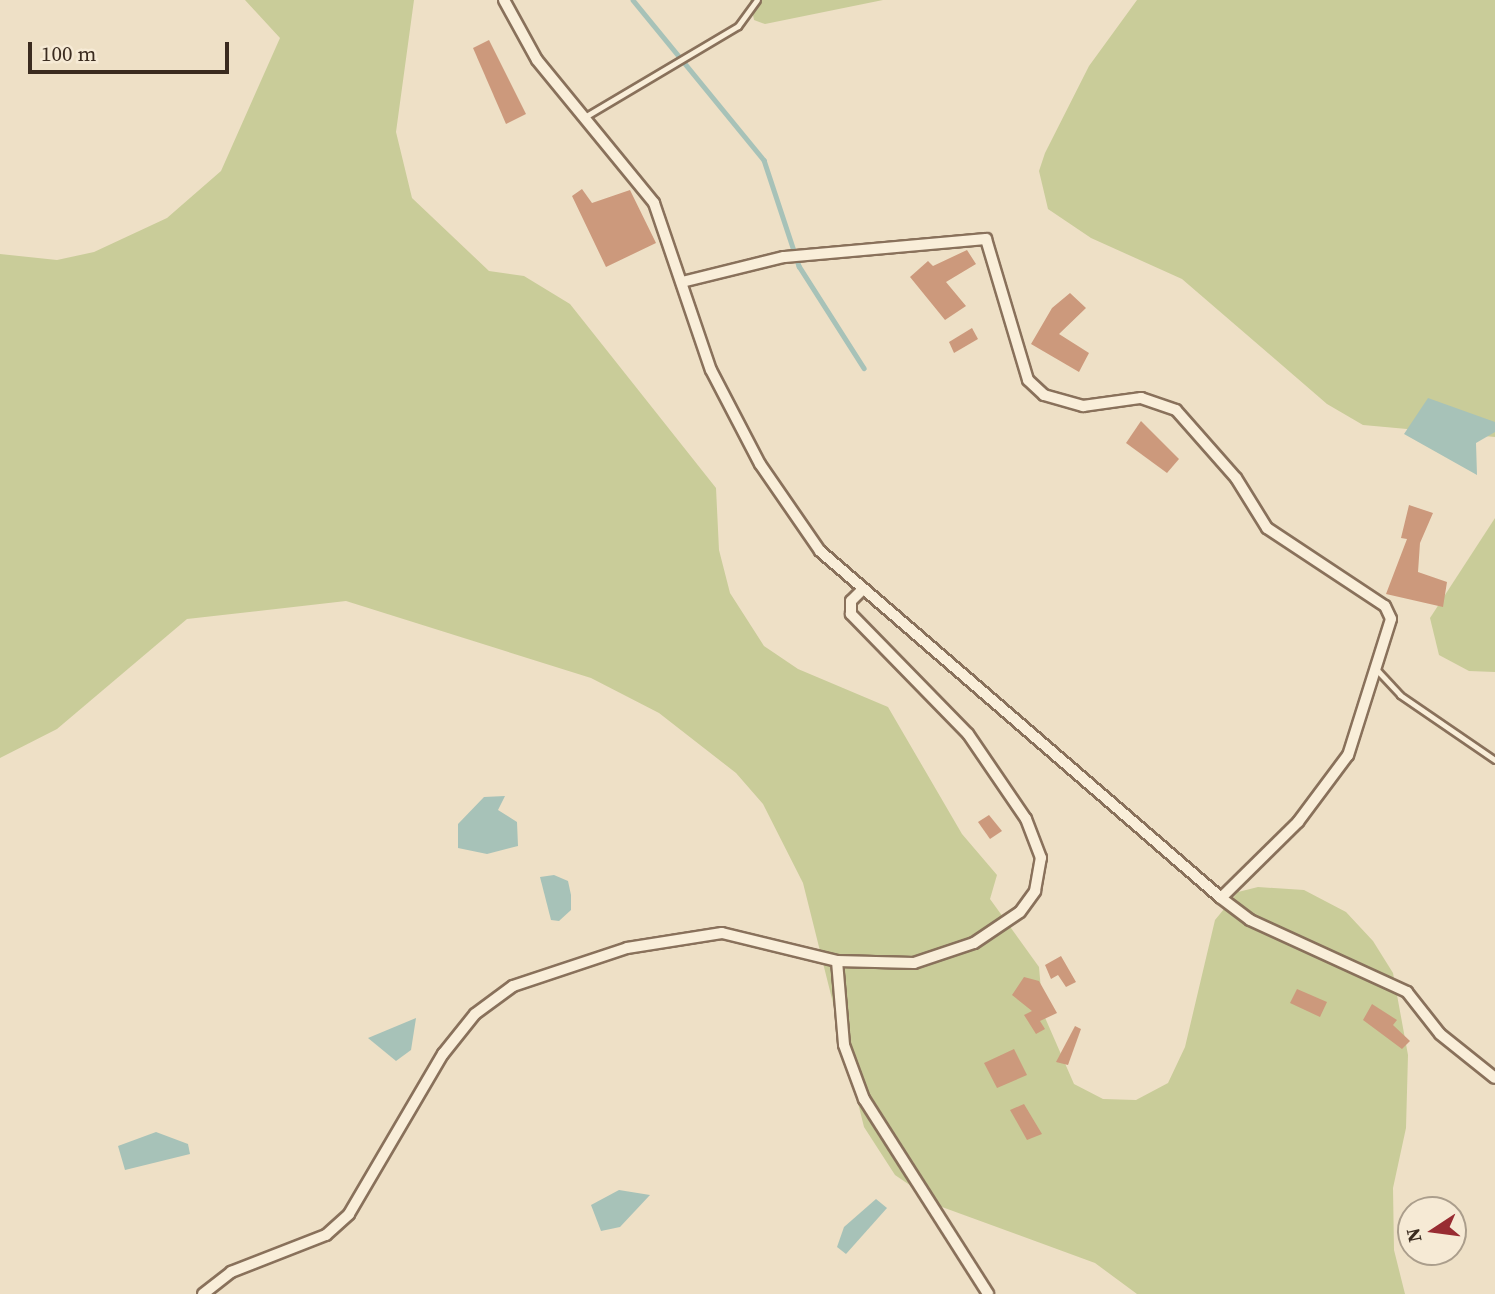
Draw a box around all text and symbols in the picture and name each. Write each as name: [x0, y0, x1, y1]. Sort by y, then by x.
scale bar: [32, 28, 233, 72]
text: 100 m: [41, 39, 96, 68]
north arrow: [1397, 1196, 1467, 1266]
text: N: [1399, 1226, 1428, 1245]

